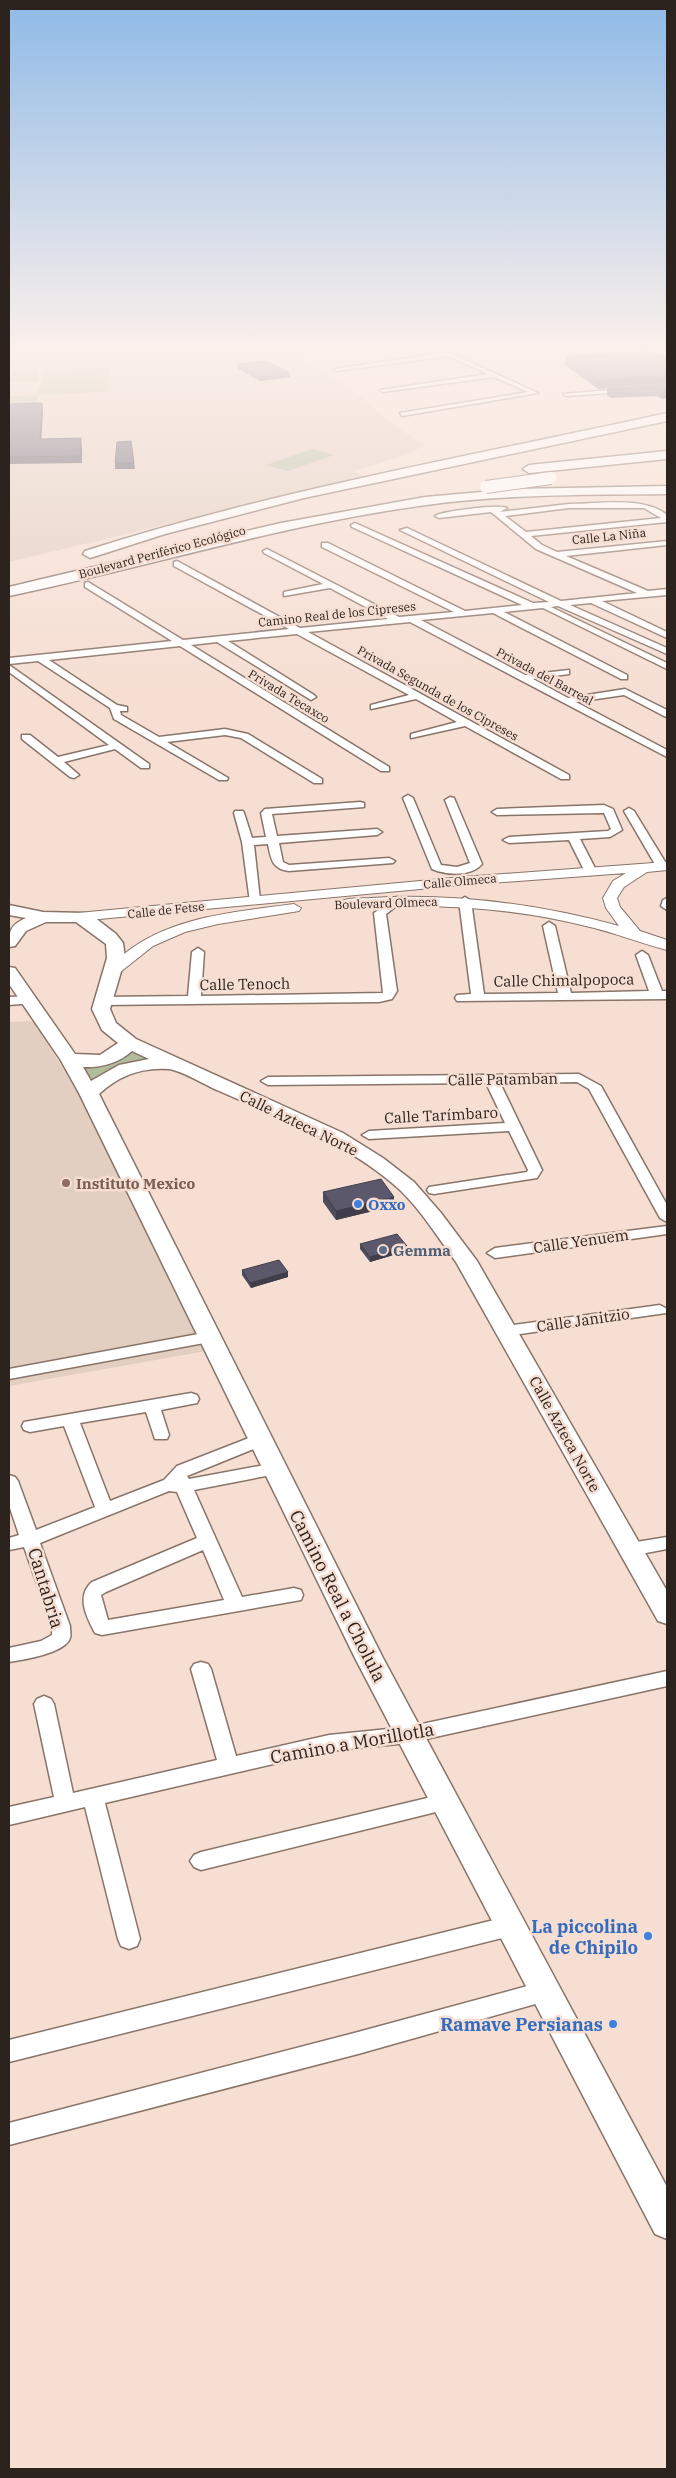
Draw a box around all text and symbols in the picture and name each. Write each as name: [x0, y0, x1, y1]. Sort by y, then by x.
street label: Boulevard Periférico Ecológico: [77, 522, 247, 582]
street label: Calle La Niña: [571, 525, 647, 547]
street label: Camino Real de los Cipreses: [257, 598, 417, 630]
street label: Privada Segunda de los Cipreses: [355, 642, 521, 744]
street label: Privada del Barreal: [494, 644, 597, 708]
street label: Privada Tecaxco: [246, 666, 332, 726]
street label: Calle Olmeca: [423, 870, 498, 892]
street label: Boulevard Olmeca: [334, 894, 438, 912]
street label: Calle de Fetse: [127, 899, 205, 921]
street label: Calle Chimalpopoca: [493, 969, 635, 991]
street label: Calle Tenoch: [199, 974, 291, 994]
street label: Calle Patamban: [448, 1069, 559, 1089]
street label: Calle Azteca Norte: [237, 1086, 361, 1160]
street label: Calle Tarímbaro: [384, 1103, 498, 1127]
place label: Instituto Mexico: [76, 1174, 196, 1193]
marker: Instituto Mexico: [60, 1177, 72, 1189]
place label: Oxxo: [368, 1195, 406, 1214]
marker: Oxxo: [352, 1198, 364, 1210]
street label: Calle Yenuem: [532, 1225, 630, 1257]
place label: Gemma: [393, 1241, 451, 1260]
marker: Gemma: [377, 1244, 389, 1256]
street label: Calle Janitzio: [535, 1304, 631, 1336]
street label: Calle Azteca Norte: [525, 1373, 605, 1495]
street label: Camino Real a Cholula: [285, 1506, 391, 1686]
street label: Cantabria: [23, 1545, 69, 1631]
street label: Camino a Morillotla: [268, 1717, 436, 1769]
place label: La piccolina de Chipilo: [531, 1915, 638, 1959]
marker: La piccolina de Chipilo: [642, 1930, 654, 1942]
place label: Ramave Persianas: [440, 2013, 603, 2036]
marker: Ramave Persianas: [607, 2018, 619, 2030]

